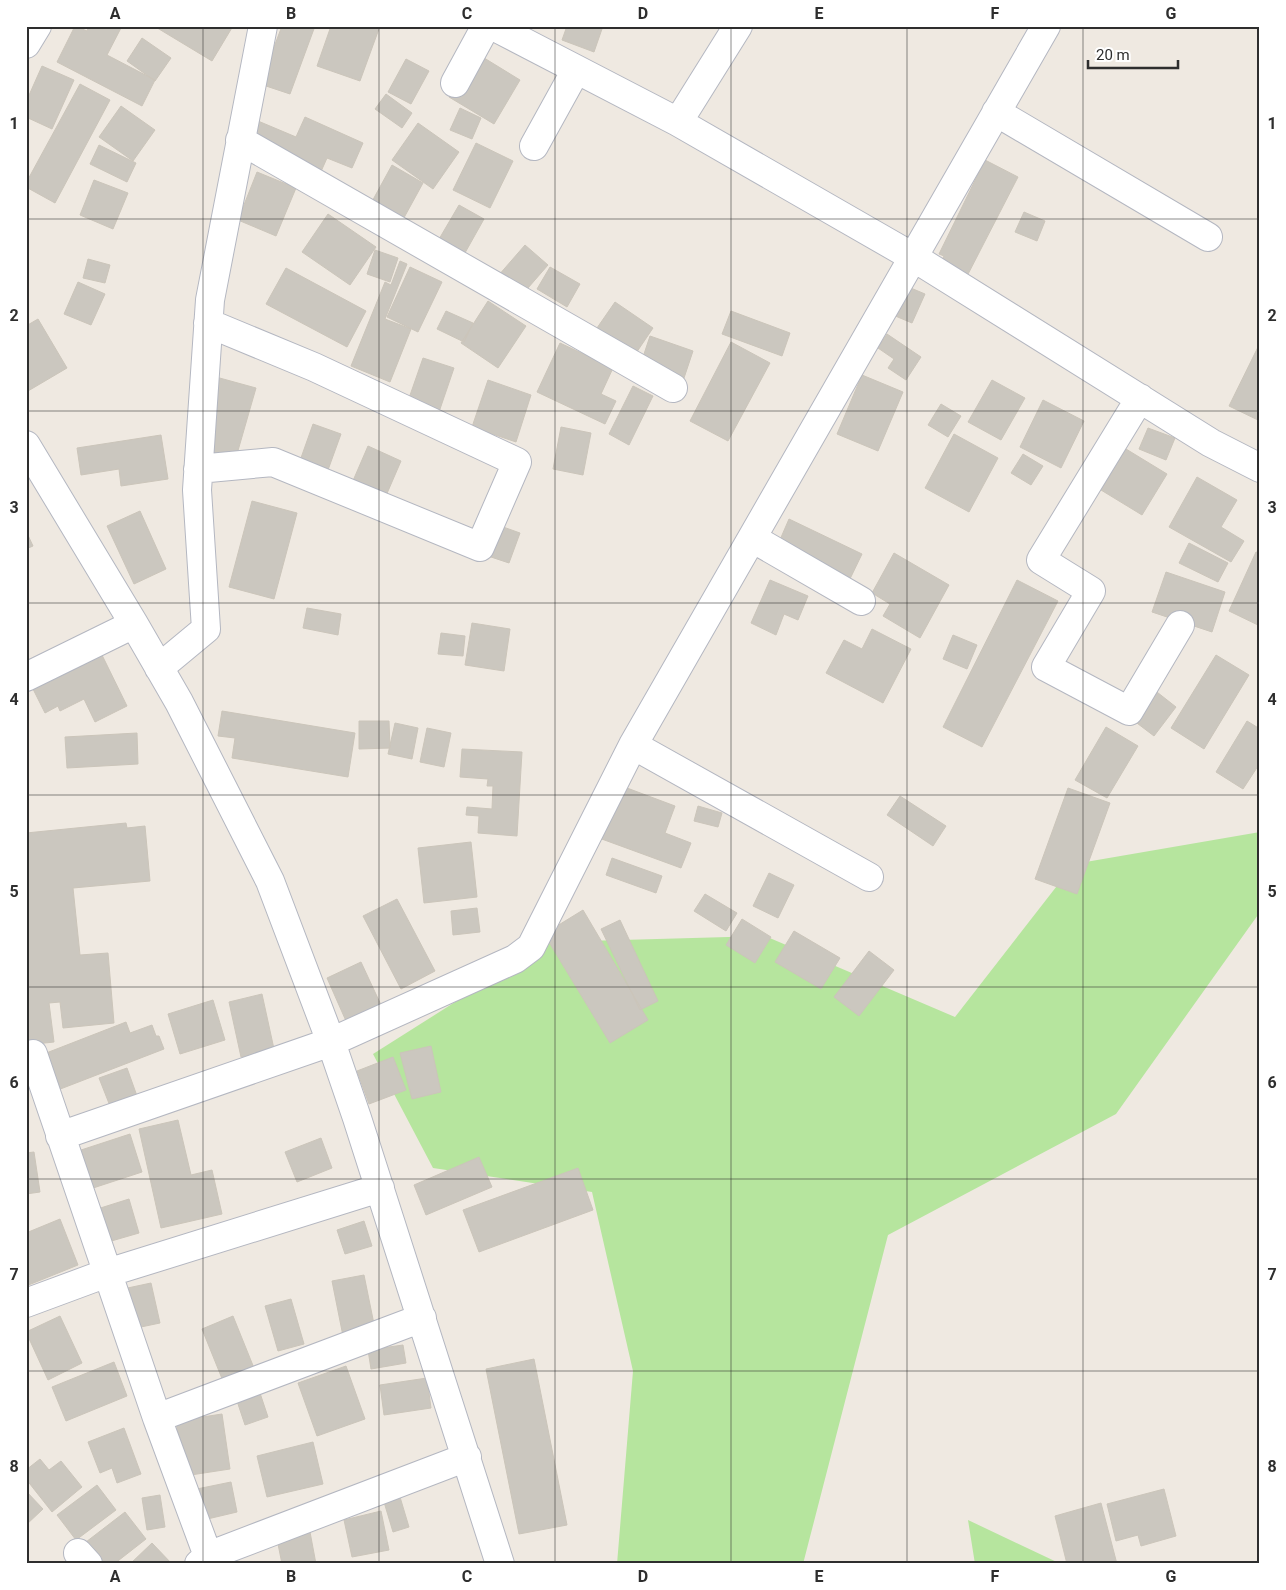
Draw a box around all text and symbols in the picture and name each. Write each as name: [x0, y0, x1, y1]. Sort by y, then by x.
text: A: [110, 4, 121, 23]
text: B: [286, 4, 296, 23]
text: C: [462, 4, 472, 23]
text: D: [638, 4, 648, 23]
text: E: [815, 4, 824, 23]
text: F: [991, 4, 1000, 23]
text: G: [1166, 4, 1177, 23]
scale bar: [1088, 38, 1178, 70]
text: 20 m: [1096, 46, 1130, 64]
text: 1: [9, 114, 19, 133]
text: 1: [1267, 114, 1277, 133]
text: 2: [9, 306, 19, 325]
text: 2: [1267, 306, 1277, 325]
text: 3: [9, 498, 19, 517]
text: 3: [1267, 498, 1277, 517]
text: 4: [9, 690, 19, 709]
text: 4: [1267, 690, 1277, 709]
text: 5: [9, 882, 19, 901]
text: 5: [1267, 882, 1277, 901]
text: 6: [9, 1073, 19, 1092]
text: 6: [1267, 1073, 1277, 1092]
text: 7: [9, 1265, 19, 1284]
text: 7: [1267, 1265, 1277, 1284]
text: 8: [9, 1457, 19, 1476]
text: 8: [1267, 1457, 1277, 1476]
text: A: [110, 1567, 121, 1586]
text: B: [286, 1567, 296, 1586]
text: C: [462, 1567, 472, 1586]
text: D: [638, 1567, 648, 1586]
text: E: [815, 1567, 824, 1586]
text: F: [991, 1567, 1000, 1586]
text: G: [1166, 1567, 1177, 1586]

